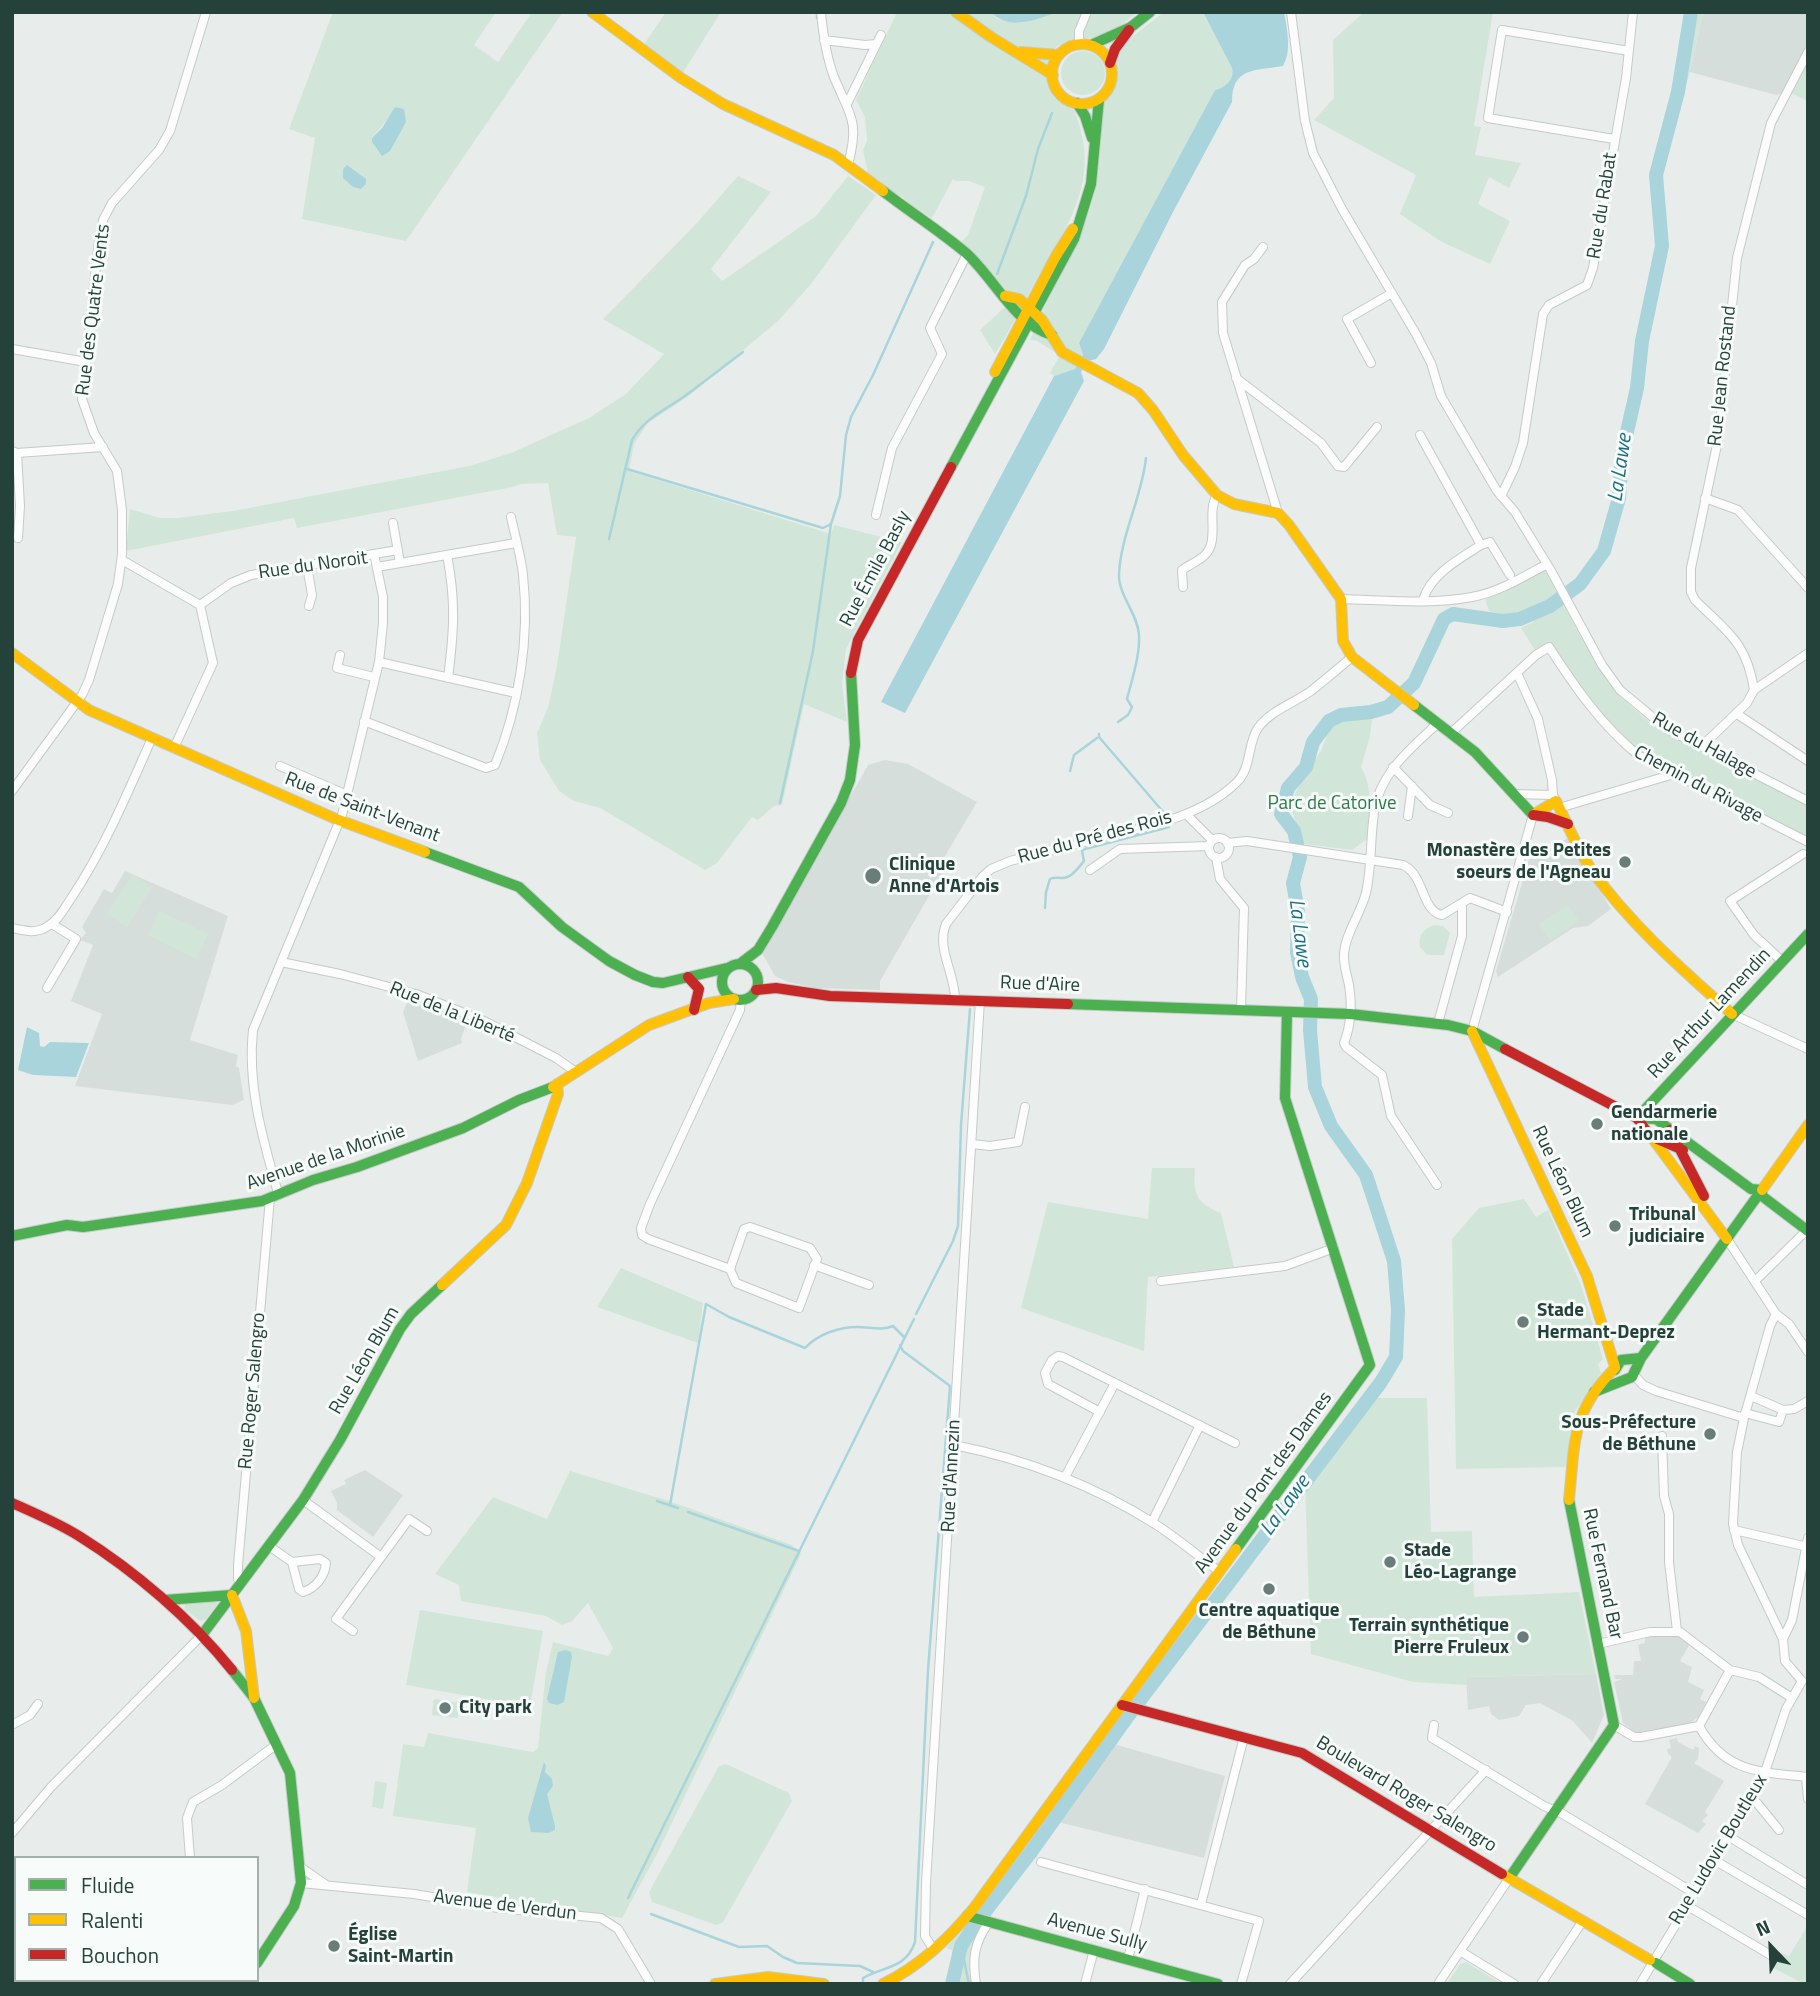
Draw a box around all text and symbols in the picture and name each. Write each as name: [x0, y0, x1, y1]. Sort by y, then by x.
street label: Rue du Rabat: [1583, 151, 1623, 261]
street label: Rue des Quatre Vents: [72, 223, 116, 397]
street label: Rue Jean Rostand: [1704, 305, 1742, 447]
water label: La Lawe: [1604, 432, 1638, 504]
street label: Rue Émile Basly: [836, 507, 916, 631]
street label: Rue du Noroit: [257, 547, 369, 585]
street label: Rue du Halage: [1648, 708, 1760, 784]
street label: Chemin du Rivage: [1630, 741, 1766, 829]
street label: Rue de Saint-Venant: [281, 768, 443, 848]
park label: Parc de Catorive: [1267, 793, 1397, 815]
street label: Rue du Pré des Rois: [1016, 806, 1174, 870]
place label: Monastère des Petites soeurs de l'Agneau: [1426, 840, 1611, 884]
place label: Clinique Anne d'Artois: [889, 854, 999, 898]
marker: Monastère des Petites soeurs de l'Agneau: [1617, 854, 1633, 870]
marker: Clinique Anne d'Artois: [863, 866, 883, 886]
water label: La Lawe: [1282, 898, 1316, 968]
street label: Rue Arthur Lamendin: [1644, 944, 1776, 1084]
street label: Rue d'Aire: [1000, 972, 1080, 998]
street label: Rue de la Liberté: [386, 977, 518, 1049]
place label: Gendarmerie nationale: [1611, 1102, 1717, 1146]
marker: Gendarmerie nationale: [1589, 1116, 1605, 1132]
street label: Avenue de la Morinie: [244, 1120, 408, 1196]
street label: Rue Léon Blum: [1526, 1123, 1598, 1241]
place label: Tribunal judiciaire: [1629, 1204, 1705, 1248]
marker: Tribunal judiciaire: [1607, 1218, 1623, 1234]
place label: Stade Hermant-Deprez: [1537, 1300, 1675, 1344]
street label: Rue Léon Blum: [325, 1303, 405, 1419]
street label: Rue Roger Salengro: [235, 1312, 271, 1470]
marker: Stade Hermant-Deprez: [1515, 1314, 1531, 1330]
street label: Avenue du Pont des Dames: [1190, 1388, 1338, 1578]
place label: Sous-Préfecture de Béthune: [1561, 1412, 1696, 1456]
street label: Rue d'Annezin: [938, 1419, 966, 1533]
marker: Sous-Préfecture de Béthune: [1702, 1426, 1718, 1442]
water label: La Lawe: [1256, 1471, 1316, 1541]
street label: Rue Fernand Bar: [1577, 1506, 1627, 1642]
place label: Stade Léo-Lagrange: [1404, 1540, 1516, 1584]
marker: Stade Léo-Lagrange: [1382, 1554, 1398, 1570]
marker: Centre aquatique de Béthune: [1261, 1581, 1277, 1597]
place label: Centre aquatique de Béthune: [1199, 1600, 1339, 1644]
place label: Terrain synthétique Pierre Fruleux: [1349, 1615, 1509, 1659]
marker: Terrain synthétique Pierre Fruleux: [1515, 1629, 1531, 1645]
place label: City park: [459, 1697, 532, 1719]
marker: City park: [437, 1700, 453, 1716]
street label: Boulevard Roger Salengro: [1312, 1732, 1500, 1858]
street label: Rue Ludovic Boutleux: [1665, 1771, 1773, 1929]
legend: [14, 1856, 259, 1982]
text: Fluide: [81, 1869, 134, 1901]
street label: Avenue de Verdun: [432, 1886, 578, 1926]
text: Ralenti: [81, 1904, 143, 1936]
street label: Avenue Sully: [1045, 1909, 1149, 1957]
text: N: [1751, 1911, 1774, 1943]
north arrow: [1736, 1912, 1806, 1982]
place label: Église Saint-Martin: [348, 1924, 454, 1968]
marker: Église Saint-Martin: [326, 1938, 342, 1954]
text: Bouchon: [81, 1939, 159, 1971]

